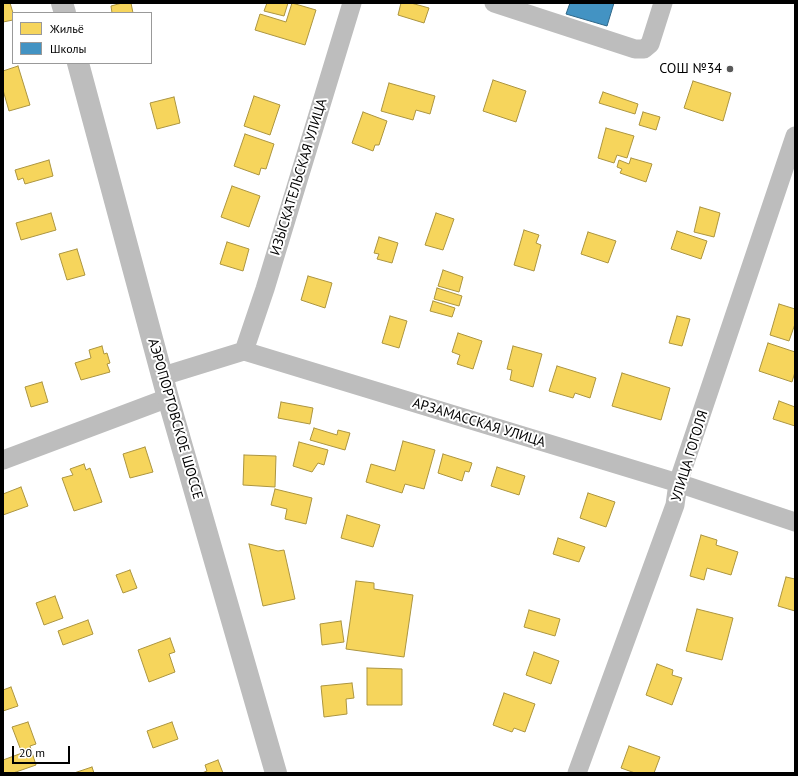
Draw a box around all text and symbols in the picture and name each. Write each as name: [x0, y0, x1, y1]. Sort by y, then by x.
legend: [12, 12, 152, 64]
text: Жильё: [50, 21, 84, 36]
text: Школы: [50, 41, 86, 56]
place label: СОШ №34: [659, 61, 722, 77]
marker: СОШ №34: [725, 64, 735, 74]
street label: ИЗЫСКАТЕЛЬСКАЯ УЛИЦА: [267, 97, 331, 257]
street label: АЭРОПОРТОВСКОЕ ШОССЕ: [144, 337, 206, 501]
street label: АРЗАМАССКАЯ УЛИЦА: [410, 395, 548, 451]
street label: УЛИЦА ГОГОЛЯ: [668, 408, 712, 504]
scale bar: [14, 738, 72, 764]
text: 20 m: [19, 745, 45, 760]

